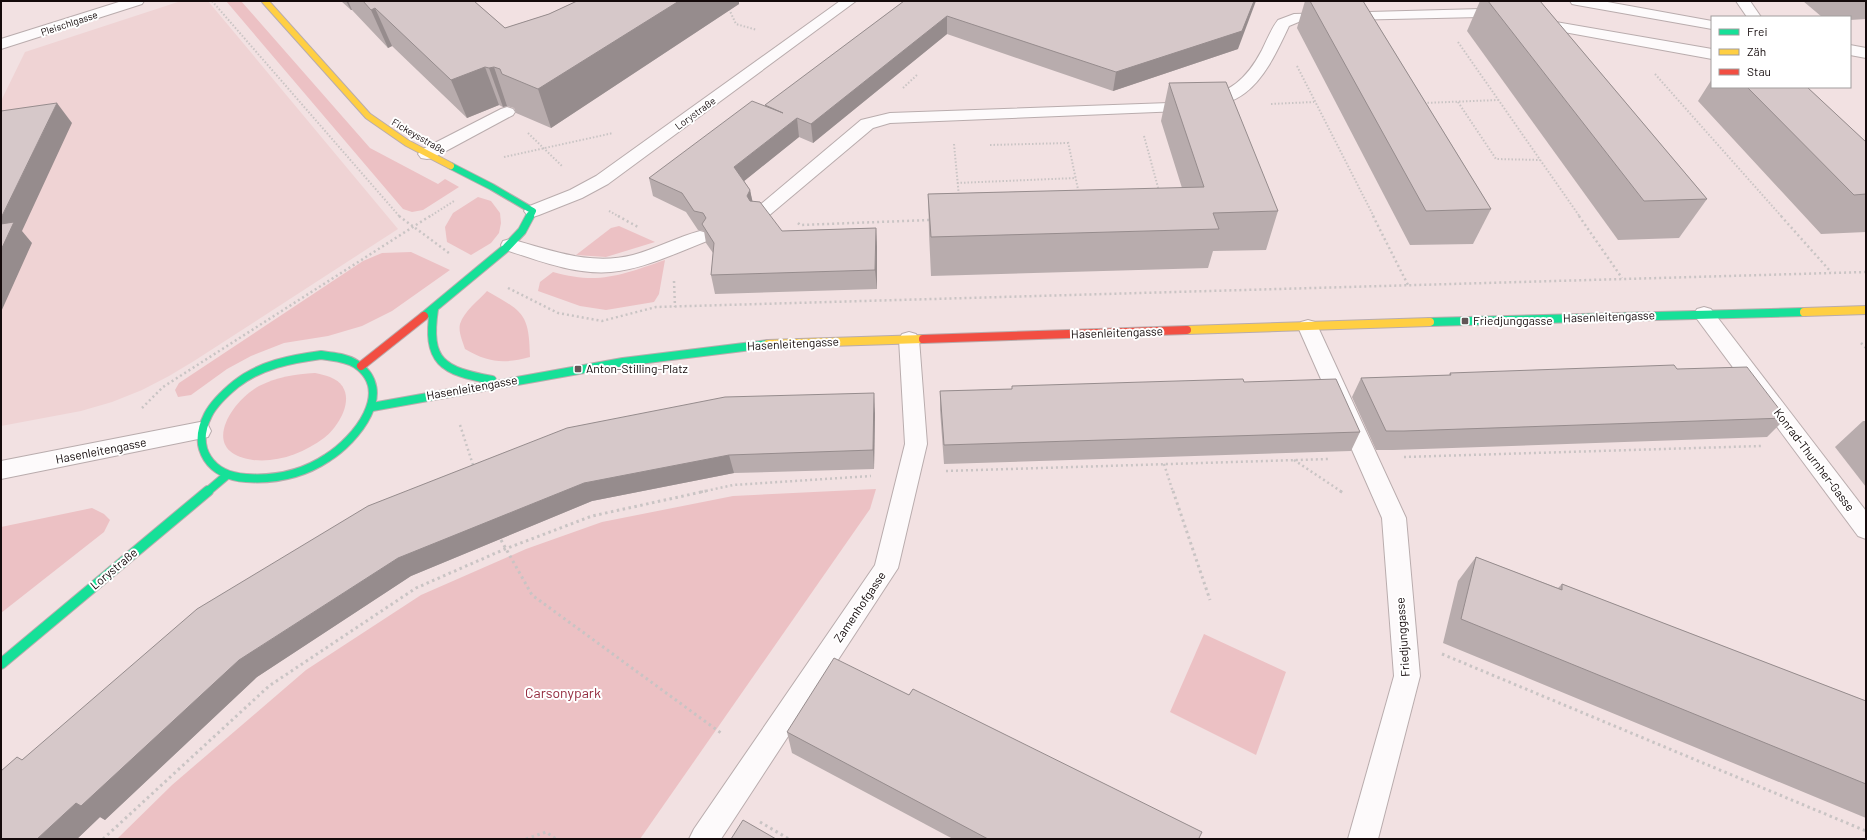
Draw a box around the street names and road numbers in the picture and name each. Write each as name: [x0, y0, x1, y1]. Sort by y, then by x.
street label: Pleischlgasse: [39, 8, 99, 38]
street label: Lorystraße: [672, 94, 718, 132]
street label: Fickeysstraße: [390, 116, 448, 156]
street label: Hasenleitengasse: [1563, 307, 1655, 325]
street label: Hasenleitengasse: [1071, 323, 1163, 341]
street label: Hasenleitengasse: [747, 334, 839, 352]
street label: Hasenleitengasse: [425, 372, 518, 402]
street label: Konrad-Thurnher-Gasse: [1772, 405, 1858, 513]
street label: Hasenleitengasse: [54, 434, 147, 466]
street label: Lorystraße: [87, 545, 140, 592]
street label: Zamenhofgasse: [830, 568, 888, 644]
street label: Friedjunggasse: [1392, 597, 1412, 677]

